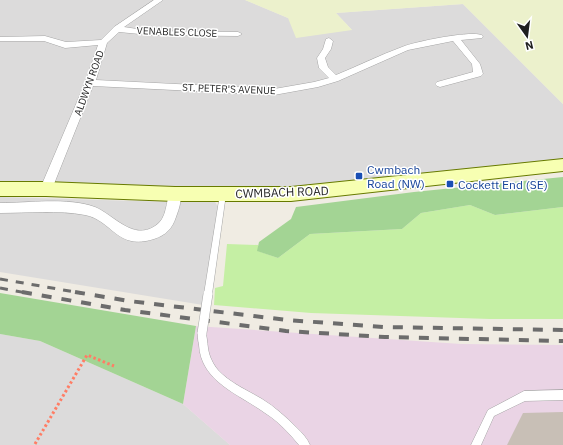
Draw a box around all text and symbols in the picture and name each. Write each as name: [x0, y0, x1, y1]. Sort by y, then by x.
north arrow: [507, 16, 547, 56]
street label: VENABLES CLOSE: [137, 24, 218, 40]
text: N: [524, 38, 535, 53]
street label: ALDWYN ROAD: [71, 48, 107, 118]
street label: ST. PETER'S AVENUE: [182, 81, 276, 97]
place label: Cwmbach Road (NW): [367, 162, 425, 191]
marker: Cwmbach Road (NW): [354, 171, 364, 181]
place label: Cockett End (SE): [458, 177, 548, 192]
marker: Cockett End (SE): [445, 179, 455, 189]
street label: CWMBACH ROAD: [235, 183, 329, 201]

